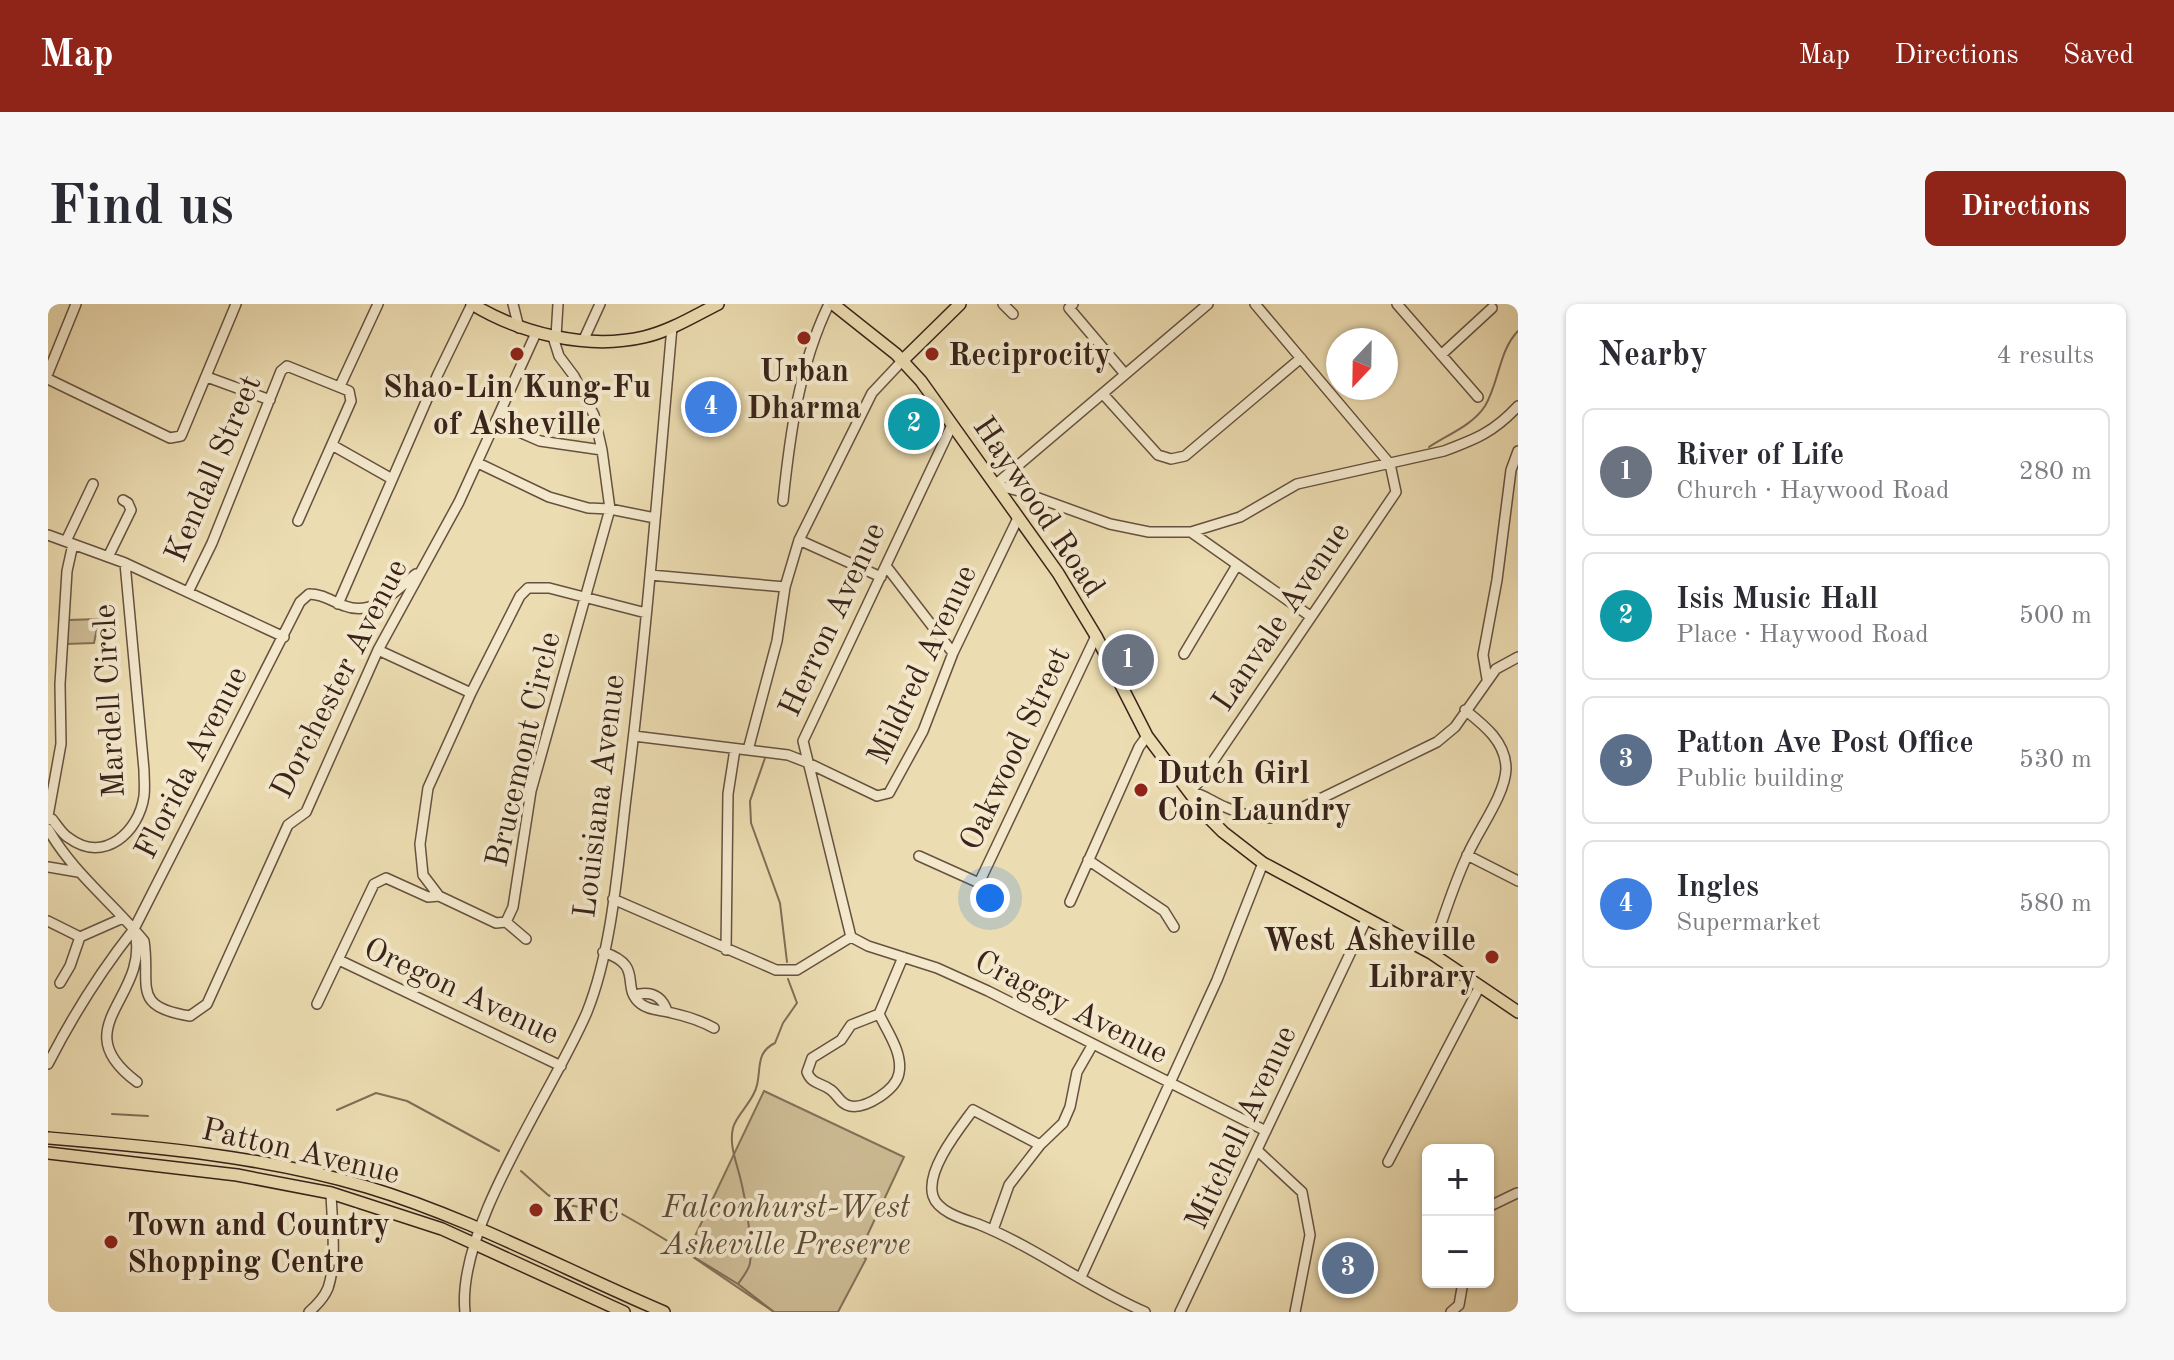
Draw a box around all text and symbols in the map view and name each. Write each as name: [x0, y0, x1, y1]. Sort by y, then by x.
text: Map: [40, 37, 114, 75]
text: Map: [1798, 42, 1850, 70]
text: Directions: [1894, 42, 2019, 70]
text: Saved: [2063, 42, 2134, 70]
button: Directions: [1925, 171, 2126, 246]
text: Find us: [48, 180, 234, 236]
north arrow: [1326, 328, 1398, 400]
marker: Urban Dharma: [795, 329, 813, 347]
text: Nearby: [1598, 339, 1708, 373]
place label: Reciprocity: [948, 341, 1111, 373]
text: 4 results: [1996, 343, 2094, 369]
marker: Shao-Lin Kung-Fu of Asheville: [508, 345, 526, 363]
marker: Reciprocity: [923, 345, 941, 363]
place label: Urban Dharma: [746, 357, 862, 426]
street label: Kendall Street: [161, 371, 269, 567]
place label: Shao-Lin Kung-Fu of Asheville: [383, 373, 651, 442]
pin: 4: [685, 377, 737, 437]
pin: 2: [888, 394, 940, 454]
street label: Haywood Road: [966, 412, 1109, 603]
text: River of Life: [1676, 441, 1844, 471]
text: 1: [1618, 459, 1634, 485]
text: 280 m: [2019, 459, 2092, 485]
text: Church · Haywood Road: [1676, 478, 1950, 504]
street label: Lanvale Avenue: [1208, 517, 1357, 718]
street label: Herron Avenue: [775, 518, 893, 722]
street label: Dorchester Avenue: [267, 555, 415, 804]
street label: Mildred Avenue: [864, 561, 984, 770]
text: Isis Music Hall: [1676, 585, 1878, 615]
street label: Mardell Circle: [90, 603, 132, 799]
text: 2: [1618, 603, 1634, 629]
text: 500 m: [2019, 603, 2092, 629]
text: Place · Haywood Road: [1676, 622, 1929, 648]
street label: Brucemont Circle: [482, 629, 568, 870]
pin: 1: [1102, 630, 1154, 690]
street label: Oakwood Street: [956, 643, 1078, 856]
street label: Florida Avenue: [131, 662, 255, 865]
street label: Louisiana Avenue: [570, 673, 632, 920]
text: Patton Ave Post Office: [1676, 729, 1974, 759]
text: 3: [1618, 747, 1634, 773]
text: 530 m: [2019, 747, 2092, 773]
place label: Dutch Girl Coin Laundry: [1157, 759, 1351, 828]
text: Public building: [1676, 766, 1843, 792]
marker: Dutch Girl Coin Laundry: [1132, 781, 1150, 799]
text: Ingles: [1676, 873, 1759, 903]
your location: [970, 878, 1010, 918]
text: 4: [1618, 891, 1634, 917]
text: 580 m: [2019, 891, 2092, 917]
text: Supermarket: [1676, 910, 1821, 936]
place label: West Asheville Library: [1263, 926, 1476, 995]
street label: Oregon Avenue: [358, 934, 563, 1052]
street label: Craggy Avenue: [969, 946, 1173, 1071]
marker: West Asheville Library: [1483, 948, 1501, 966]
street label: Mitchell Avenue: [1182, 1022, 1304, 1235]
street label: Patton Avenue: [198, 1115, 402, 1191]
map controls: [1422, 1144, 1494, 1288]
button: +: [1422, 1144, 1494, 1216]
park label: Falconhurst-West Asheville Preserve: [659, 1193, 911, 1262]
place label: KFC: [552, 1197, 619, 1229]
marker: KFC: [527, 1201, 545, 1219]
place label: Town and Country Shopping Centre: [127, 1211, 390, 1280]
button: −: [1422, 1216, 1494, 1288]
marker: Town and Country Shopping Centre: [102, 1233, 120, 1251]
pin: 3: [1322, 1238, 1374, 1298]

